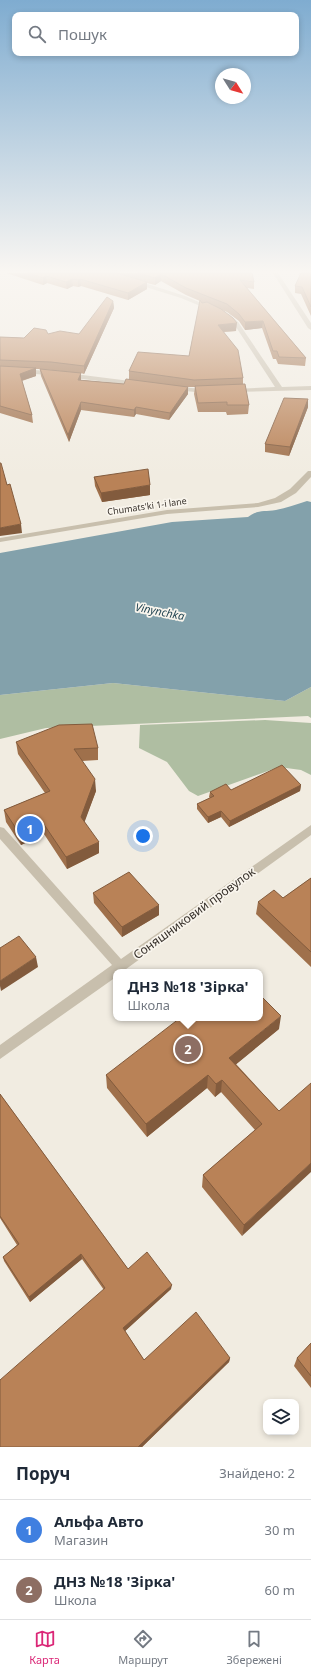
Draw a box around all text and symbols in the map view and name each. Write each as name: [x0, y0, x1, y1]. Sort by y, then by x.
search box: [12, 12, 299, 56]
icon: search: [26, 23, 48, 45]
text: Пошук: [58, 24, 107, 44]
north arrow: [215, 68, 251, 104]
street label: Chumats'ki 1-i lane: [106, 494, 188, 518]
water label: Vinynchka: [134, 599, 187, 623]
pin: 1: [17, 814, 43, 844]
your location: [133, 826, 153, 846]
street label: Соняшниковий провулок: [129, 863, 259, 963]
popup: [113, 969, 263, 1021]
text: ДНЗ №18 'Зірка': [127, 976, 249, 996]
text: Школа: [127, 996, 170, 1014]
pin: 2: [175, 1034, 201, 1064]
map controls: [263, 1399, 299, 1435]
button: layers: [263, 1399, 299, 1435]
text: Поруч: [16, 1462, 70, 1485]
text: Знайдено: 2: [219, 1464, 295, 1482]
text: Альфа Авто: [54, 1511, 144, 1531]
text: 1: [25, 1521, 33, 1539]
text: 30 m: [265, 1521, 295, 1539]
text: Магазин: [54, 1531, 108, 1549]
text: ДНЗ №18 'Зірка': [54, 1571, 175, 1591]
text: 2: [25, 1581, 33, 1599]
text: 60 m: [265, 1581, 295, 1599]
text: Школа: [54, 1591, 97, 1609]
tab: Карта: [29, 1628, 60, 1667]
tab: Маршрут: [118, 1628, 168, 1667]
tab: Збережені: [226, 1628, 282, 1667]

